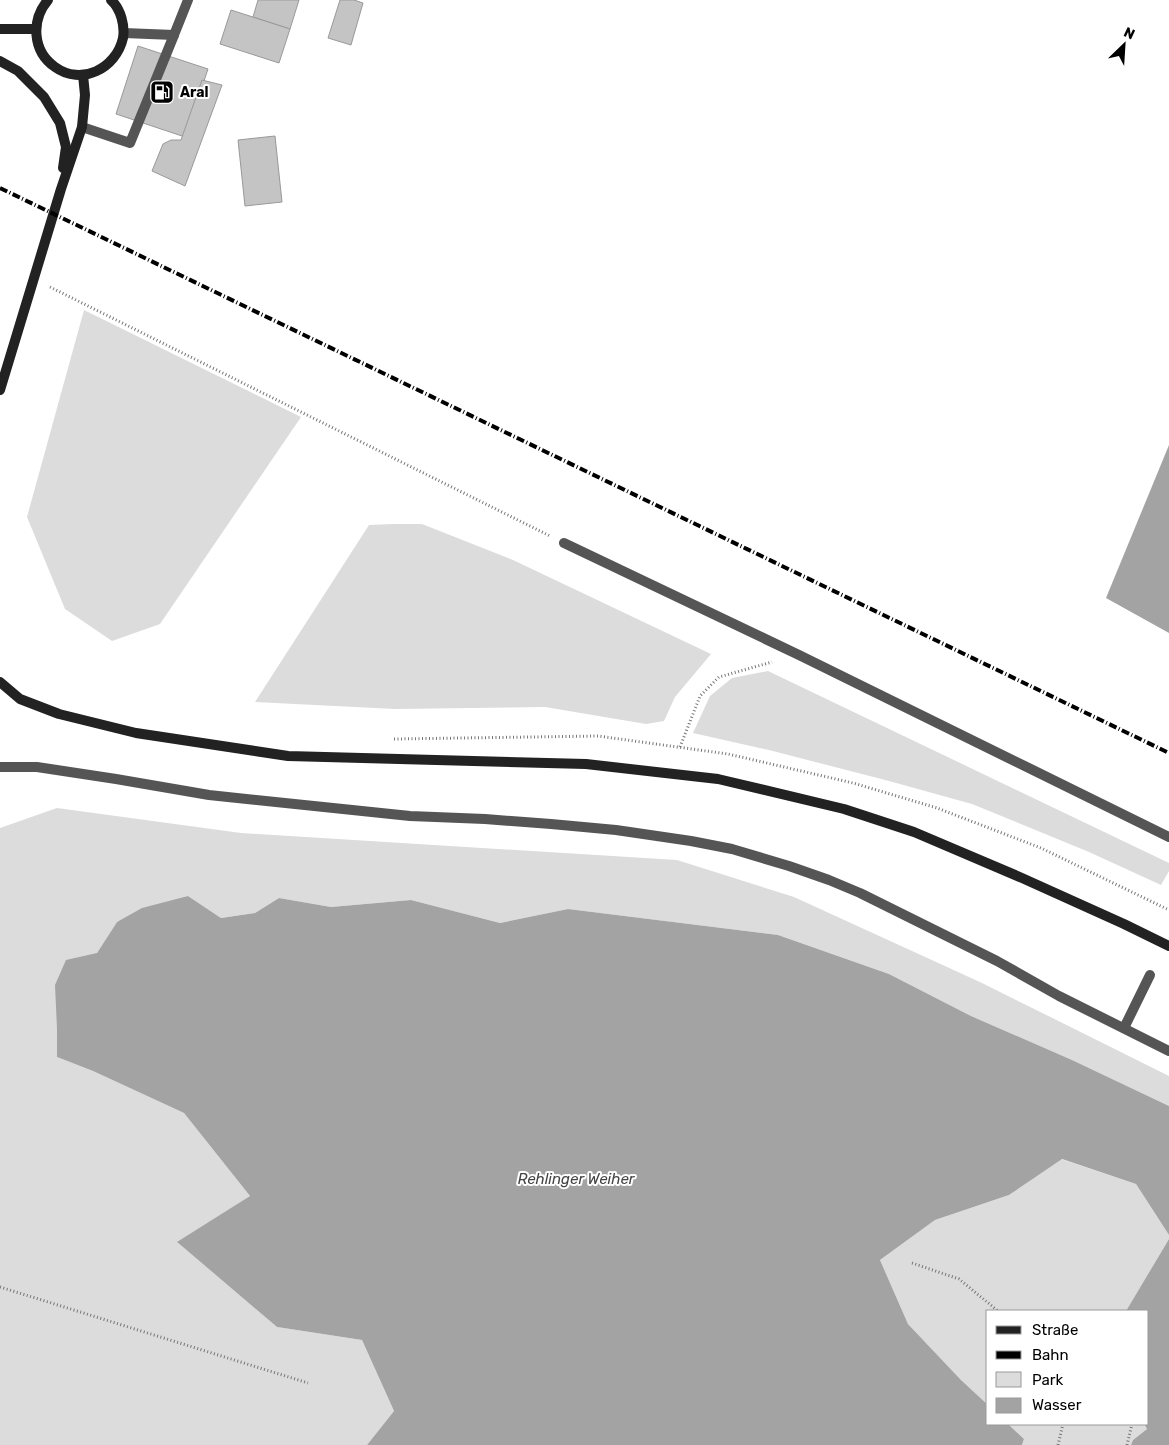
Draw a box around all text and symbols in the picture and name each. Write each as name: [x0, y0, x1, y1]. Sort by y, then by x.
north arrow: [1099, 20, 1149, 70]
text: N: [1121, 24, 1137, 44]
fuel station icon: Aral: [149, 79, 175, 105]
place label: Aral: [180, 84, 209, 101]
water label: Rehlinger Weiher: [517, 1170, 636, 1188]
legend: [986, 1310, 1149, 1425]
text: Straße: [1032, 1321, 1078, 1339]
text: Bahn: [1032, 1346, 1069, 1364]
text: Park: [1032, 1371, 1063, 1389]
text: Wasser: [1032, 1396, 1082, 1414]

